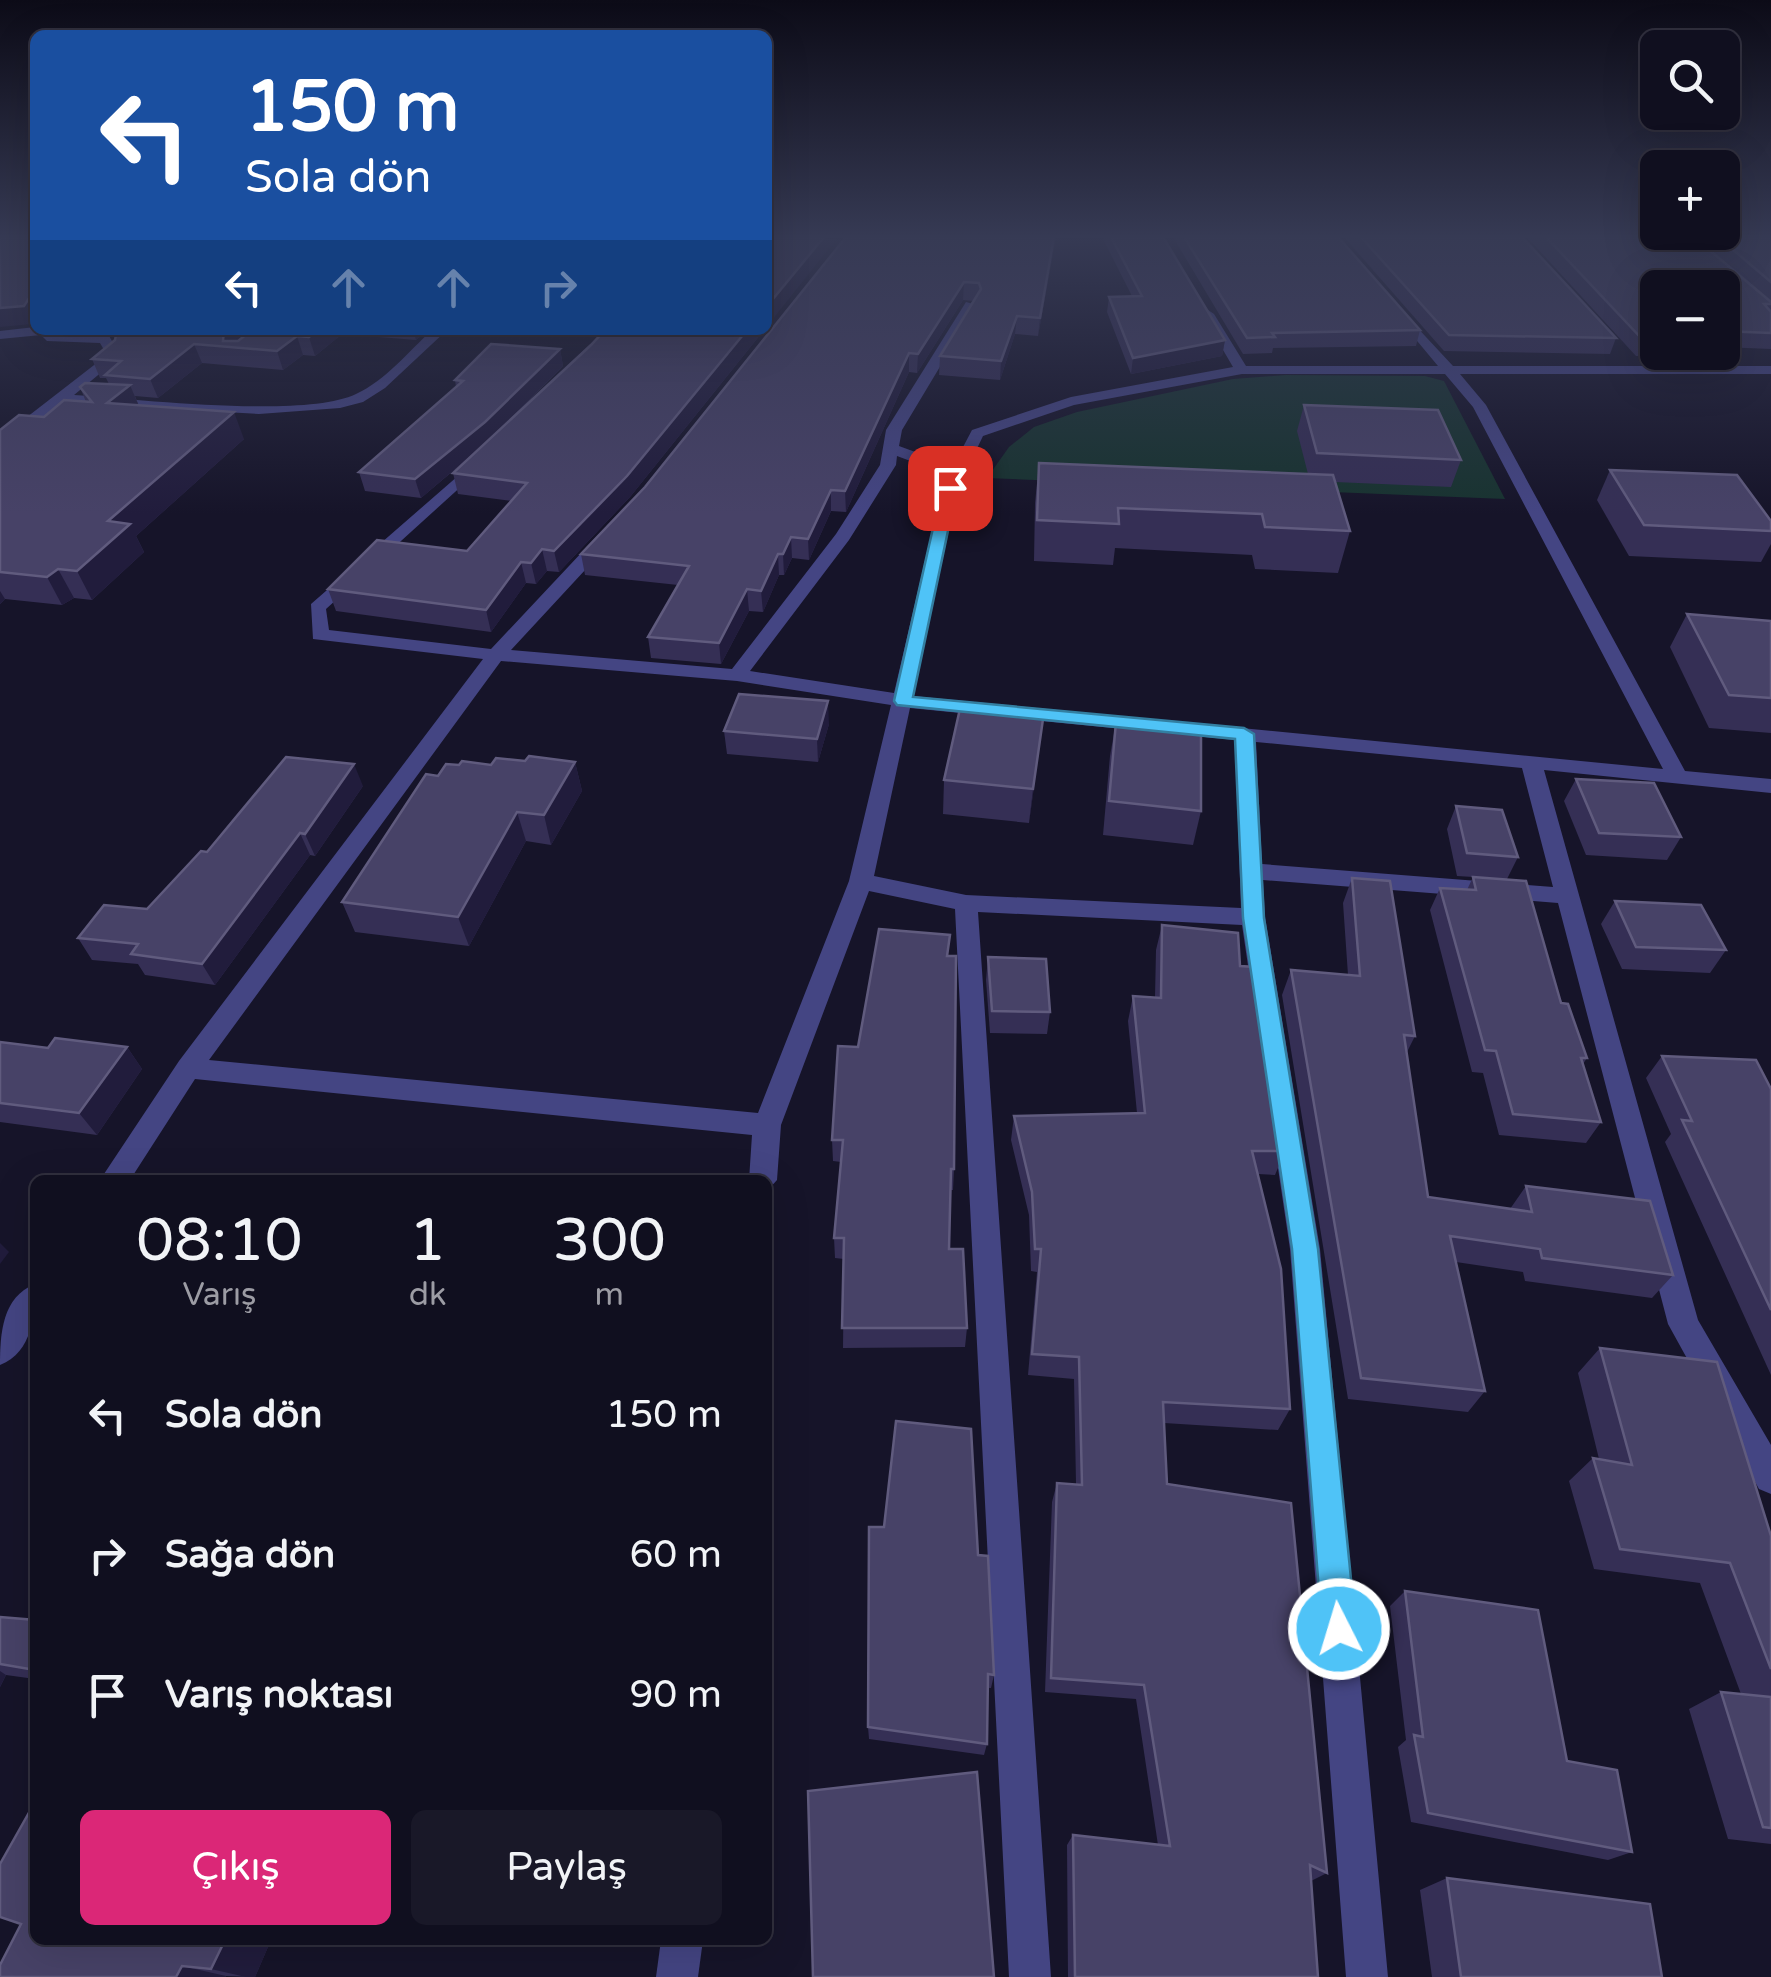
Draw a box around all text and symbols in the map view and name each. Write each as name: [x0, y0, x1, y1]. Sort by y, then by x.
map controls: [1640, 30, 1740, 370]
button: search: [1640, 30, 1740, 130]
text: 150 m: [245, 66, 459, 150]
icon: left: [80, 70, 210, 200]
button: +: [1640, 150, 1740, 250]
text: Sola dön: [245, 151, 431, 205]
icon: left: [216, 260, 271, 315]
icon: ahead: [321, 260, 376, 315]
icon: ahead: [426, 260, 481, 315]
icon: right: [531, 260, 586, 315]
button: −: [1640, 270, 1740, 370]
pin: [908, 446, 993, 531]
icon: arrive: [923, 461, 978, 516]
text: 08:10: [136, 1205, 303, 1277]
text: 1: [409, 1205, 446, 1277]
text: 300: [553, 1205, 666, 1277]
text: Varış: [182, 1276, 256, 1314]
text: dk: [409, 1276, 446, 1314]
text: m: [595, 1276, 624, 1314]
icon: left: [80, 1388, 135, 1443]
text: Sola dön: [165, 1392, 322, 1438]
text: 150 m: [606, 1392, 722, 1438]
icon: right: [80, 1528, 135, 1583]
text: Sağa dön: [165, 1532, 335, 1578]
text: 60 m: [630, 1532, 722, 1578]
position arrow: [1287, 1577, 1391, 1681]
icon: arrive: [80, 1668, 135, 1723]
text: Varış noktası: [165, 1672, 393, 1718]
text: 90 m: [630, 1672, 722, 1718]
button: Çıkış: [80, 1810, 391, 1925]
button: Paylaş: [411, 1810, 722, 1925]

